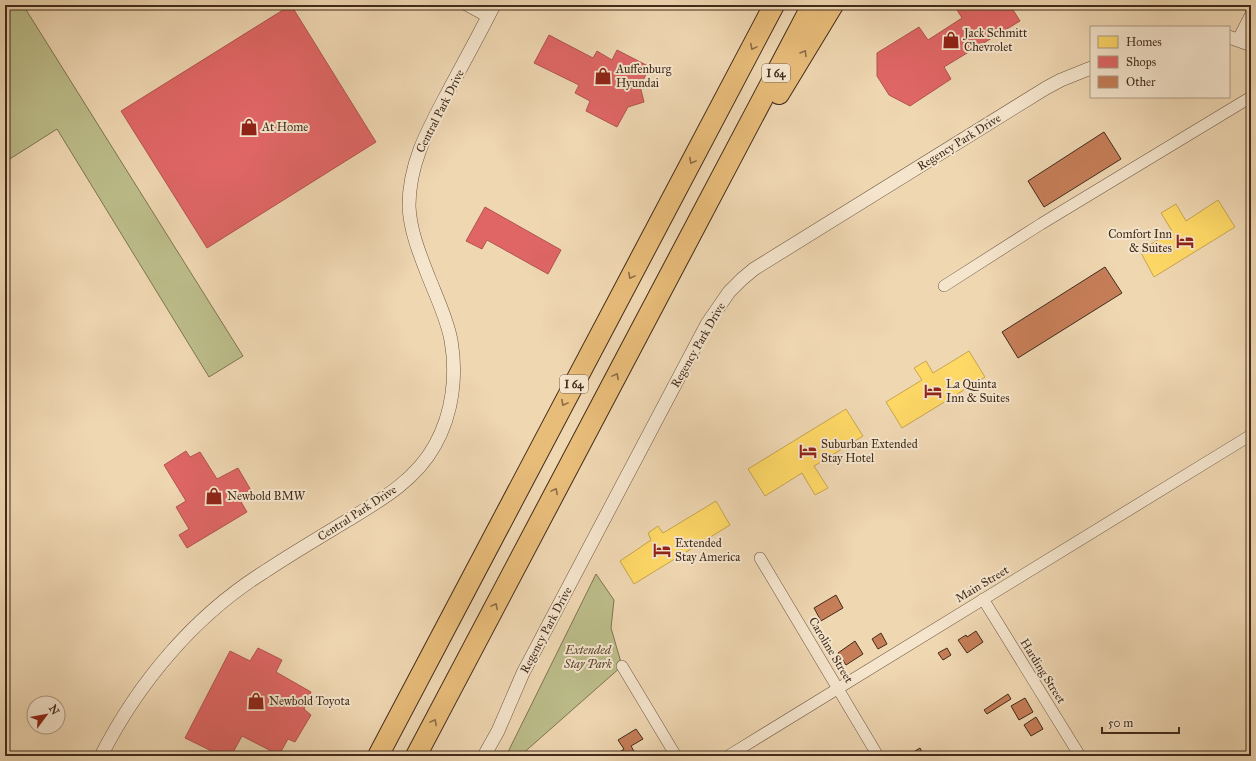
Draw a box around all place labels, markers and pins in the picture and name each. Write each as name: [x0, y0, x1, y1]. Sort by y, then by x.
place label: Jack Schmitt Chevrolet: [962, 26, 1028, 54]
shop icon: Jack Schmitt Chevrolet: [941, 30, 961, 50]
place label: Auffenburg Hyundai: [615, 62, 672, 90]
shop icon: Auffenburg Hyundai: [593, 66, 613, 86]
shop icon: At Home: [239, 117, 259, 137]
place label: At Home: [261, 120, 308, 134]
place label: Comfort Inn & Suites: [1108, 227, 1173, 255]
hotel icon: Comfort Inn & Suites: [1175, 231, 1195, 251]
place label: La Quinta Inn & Suites: [946, 377, 1010, 405]
hotel icon: La Quinta Inn & Suites: [923, 381, 943, 401]
place label: Suburban Extended Stay Hotel: [821, 437, 918, 465]
hotel icon: Suburban Extended Stay Hotel: [798, 441, 818, 461]
shop icon: Newbold BMW: [204, 486, 224, 506]
place label: Newbold BMW: [227, 489, 306, 503]
place label: Extended Stay America: [675, 536, 741, 564]
hotel icon: Extended Stay America: [652, 540, 672, 560]
shop icon: Newbold Toyota: [246, 691, 266, 711]
place label: Newbold Toyota: [269, 694, 351, 708]

